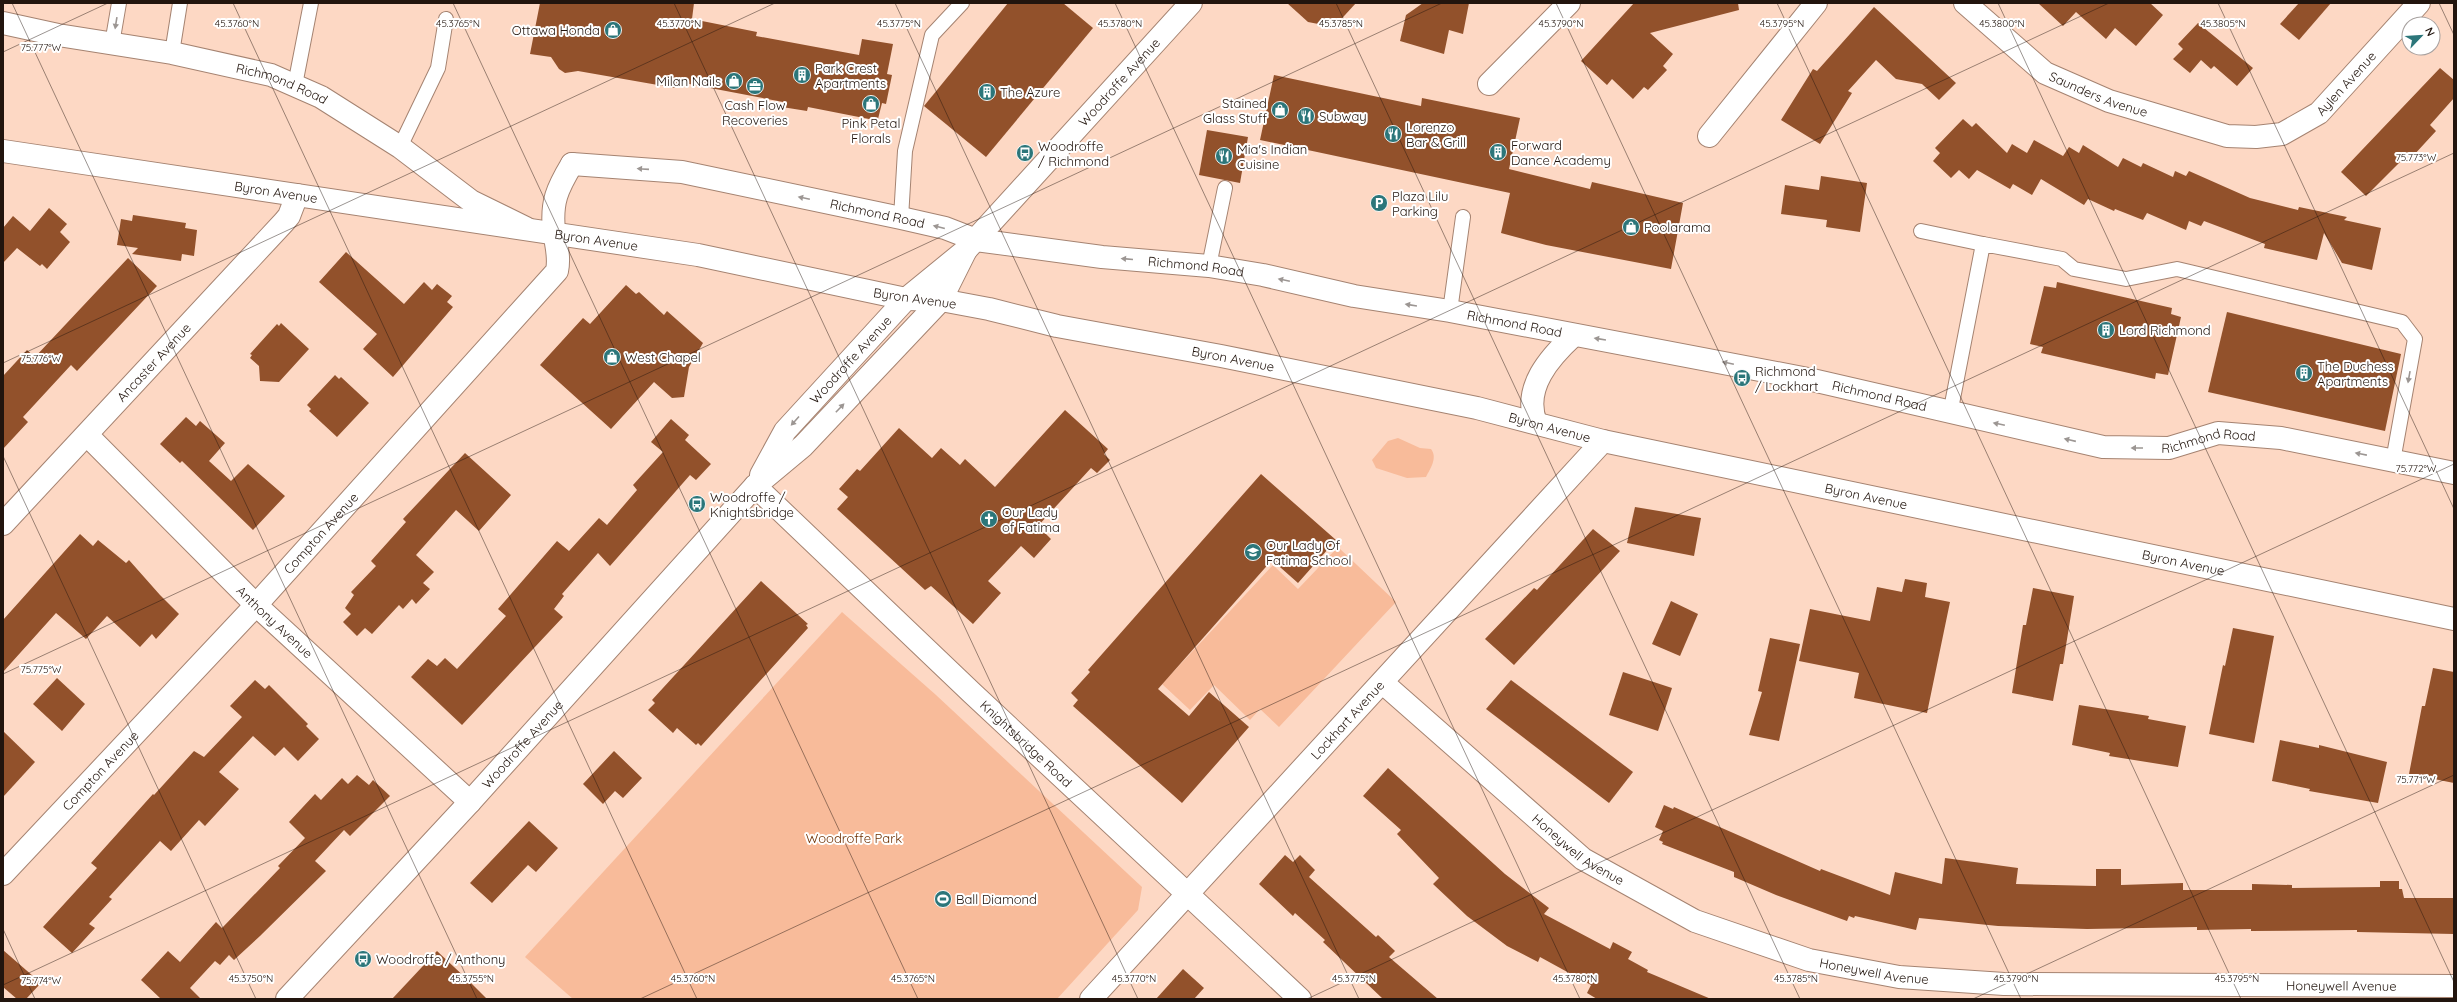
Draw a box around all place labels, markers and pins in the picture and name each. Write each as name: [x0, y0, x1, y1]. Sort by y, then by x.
shop icon: Ottawa Honda: [603, 20, 623, 40]
place label: Ottawa Honda: [512, 22, 600, 38]
place label: Park Crest Apartments: [815, 60, 886, 91]
building icon: Park Crest Apartments: [792, 65, 812, 85]
shop icon: Milan Nails: [724, 71, 744, 91]
place label: Milan Nails: [656, 73, 721, 89]
office icon: Cash Flow Recoveries: [745, 76, 765, 96]
building icon: The Azure: [977, 82, 997, 102]
place label: The Azure: [1000, 84, 1060, 100]
shop icon: Pink Petal Florals: [861, 94, 881, 114]
place label: Stained Glass Stuff: [1203, 95, 1268, 126]
place label: Cash Flow Recoveries: [722, 97, 788, 128]
shop icon: Stained Glass Stuff: [1270, 100, 1290, 120]
restaurant icon: Subway: [1296, 106, 1316, 126]
place label: Subway: [1319, 108, 1367, 124]
place label: Pink Petal Florals: [842, 115, 900, 146]
place label: Lorenzo Bar & Grill: [1406, 119, 1466, 150]
restaurant icon: Lorenzo Bar & Grill: [1383, 124, 1403, 144]
place label: Forward Dance Academy: [1511, 137, 1611, 168]
place label: Woodroffe / Richmond: [1038, 138, 1109, 169]
place label: Mia's Indian Cuisine: [1237, 141, 1307, 172]
building icon: Forward Dance Academy: [1488, 142, 1508, 162]
bus stop icon: Woodroffe / Richmond: [1015, 143, 1035, 163]
restaurant icon: Mia's Indian Cuisine: [1214, 146, 1234, 166]
place label: Plaza Lilu Parking: [1392, 188, 1448, 219]
parking icon: Plaza Lilu Parking: [1369, 193, 1389, 213]
shop icon: Poolarama: [1621, 217, 1641, 237]
place label: Poolarama: [1644, 219, 1711, 235]
building icon: Lord Richmond: [2096, 320, 2116, 340]
place label: Lord Richmond: [2119, 322, 2211, 338]
shop icon: West Chapel: [602, 347, 622, 367]
place label: West Chapel: [625, 349, 701, 365]
place label: The Duchess Apartments: [2317, 358, 2394, 389]
place label: Richmond / Lockhart: [1755, 363, 1818, 394]
building icon: The Duchess Apartments: [2294, 363, 2314, 383]
bus stop icon: Richmond / Lockhart: [1732, 368, 1752, 388]
place label: Woodroffe / Knightsbridge: [710, 489, 794, 520]
bus stop icon: Woodroffe / Knightsbridge: [687, 494, 707, 514]
place label: Our Lady of Fatima: [1002, 504, 1060, 535]
church icon: Our Lady of Fatima: [979, 509, 999, 529]
place label: Our Lady Of Fatima School: [1266, 537, 1352, 568]
school or university icon: Our Lady Of Fatima School: [1243, 542, 1263, 562]
sports icon: Ball Diamond: [933, 889, 953, 909]
place label: Ball Diamond: [956, 891, 1037, 907]
bus stop icon: Woodroffe / Anthony: [353, 949, 373, 969]
place label: Woodroffe / Anthony: [376, 951, 506, 967]

